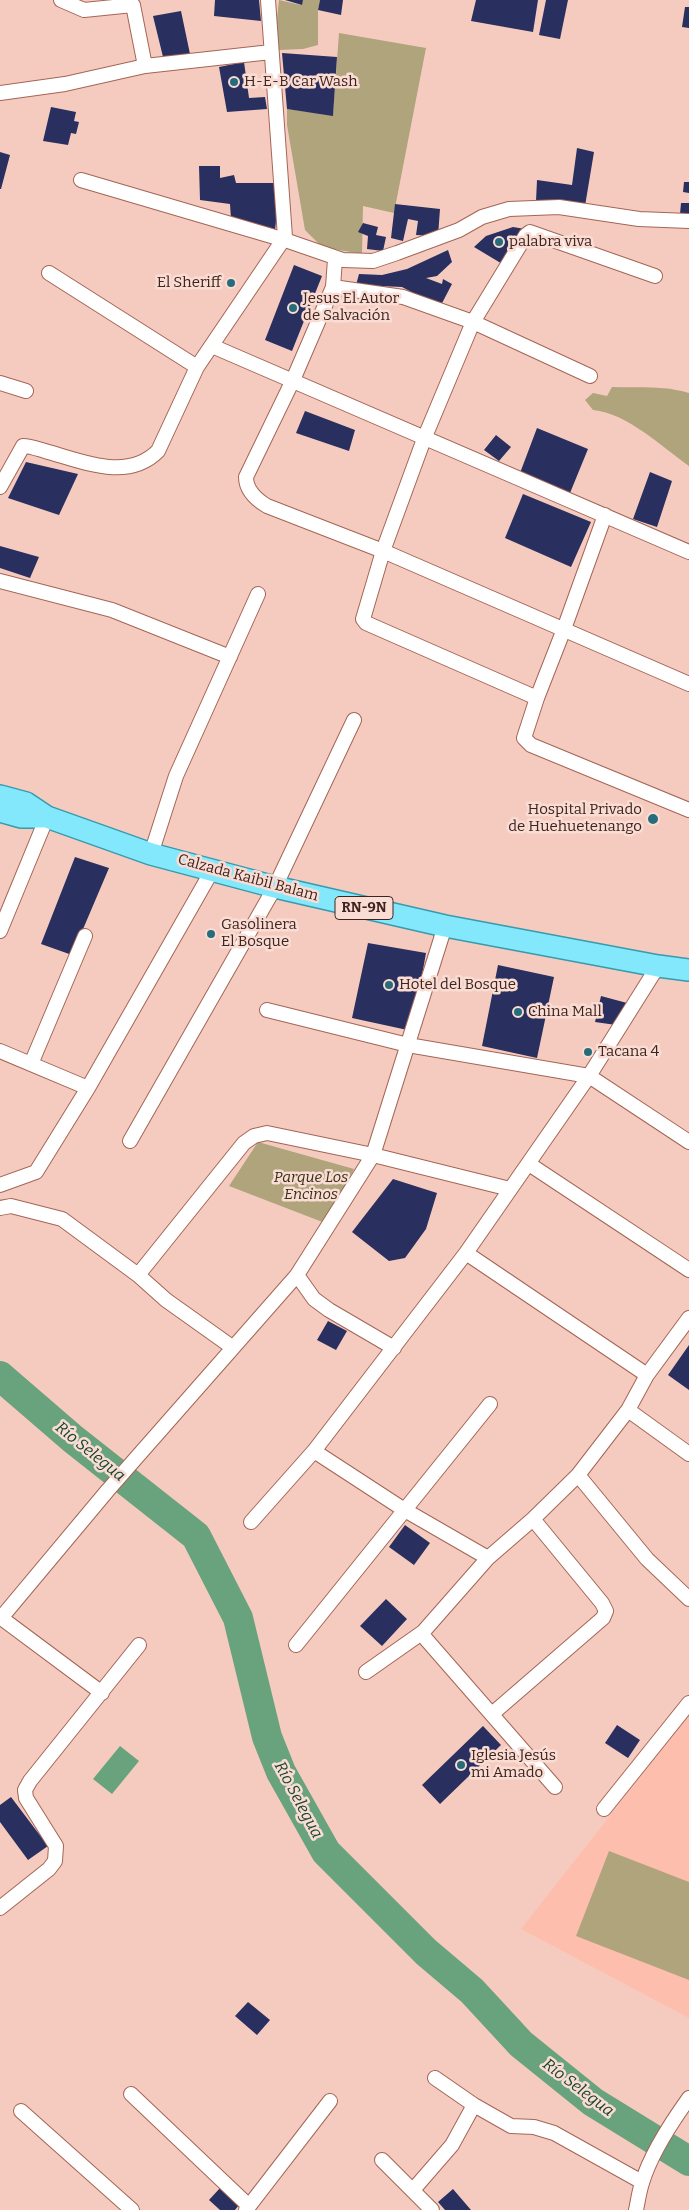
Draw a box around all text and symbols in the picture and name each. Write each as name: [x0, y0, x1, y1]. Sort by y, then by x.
place label: H-E-B Car Wash: [244, 73, 358, 91]
marker: H-E-B Car Wash: [228, 76, 240, 88]
place label: palabra viva: [509, 233, 592, 251]
marker: palabra viva: [493, 236, 505, 248]
place label: El Sheriff: [157, 274, 221, 292]
marker: El Sheriff: [225, 277, 237, 289]
place label: Jesus El Autor de Salvación: [303, 290, 399, 325]
marker: Jesus El Autor de Salvación: [287, 302, 299, 314]
place label: Hospital Privado de Huehuetenango: [508, 801, 642, 836]
marker: Hospital Privado de Huehuetenango: [646, 812, 660, 826]
street label: Calzada Kaibil Balam: [176, 851, 320, 905]
road number: RN-9N: [335, 896, 393, 920]
place label: Gasolinera El Bosque: [221, 916, 297, 951]
marker: Gasolinera El Bosque: [205, 928, 217, 940]
place label: Hotel del Bosque: [399, 976, 516, 994]
marker: Hotel del Bosque: [383, 979, 395, 991]
place label: China Mall: [528, 1003, 602, 1021]
marker: China Mall: [512, 1006, 524, 1018]
place label: Tacana 4: [598, 1043, 659, 1061]
marker: Tacana 4: [582, 1046, 594, 1058]
park label: Parque Los Encinos: [274, 1169, 348, 1204]
water label: Río Selegua: [51, 1418, 129, 1486]
place label: Iglesia Jesús mi Amado: [471, 1747, 556, 1782]
water label: Río Selegua: [270, 1758, 326, 1842]
marker: Iglesia Jesús mi Amado: [455, 1759, 467, 1771]
water label: Río Selegua: [539, 2055, 617, 2121]

